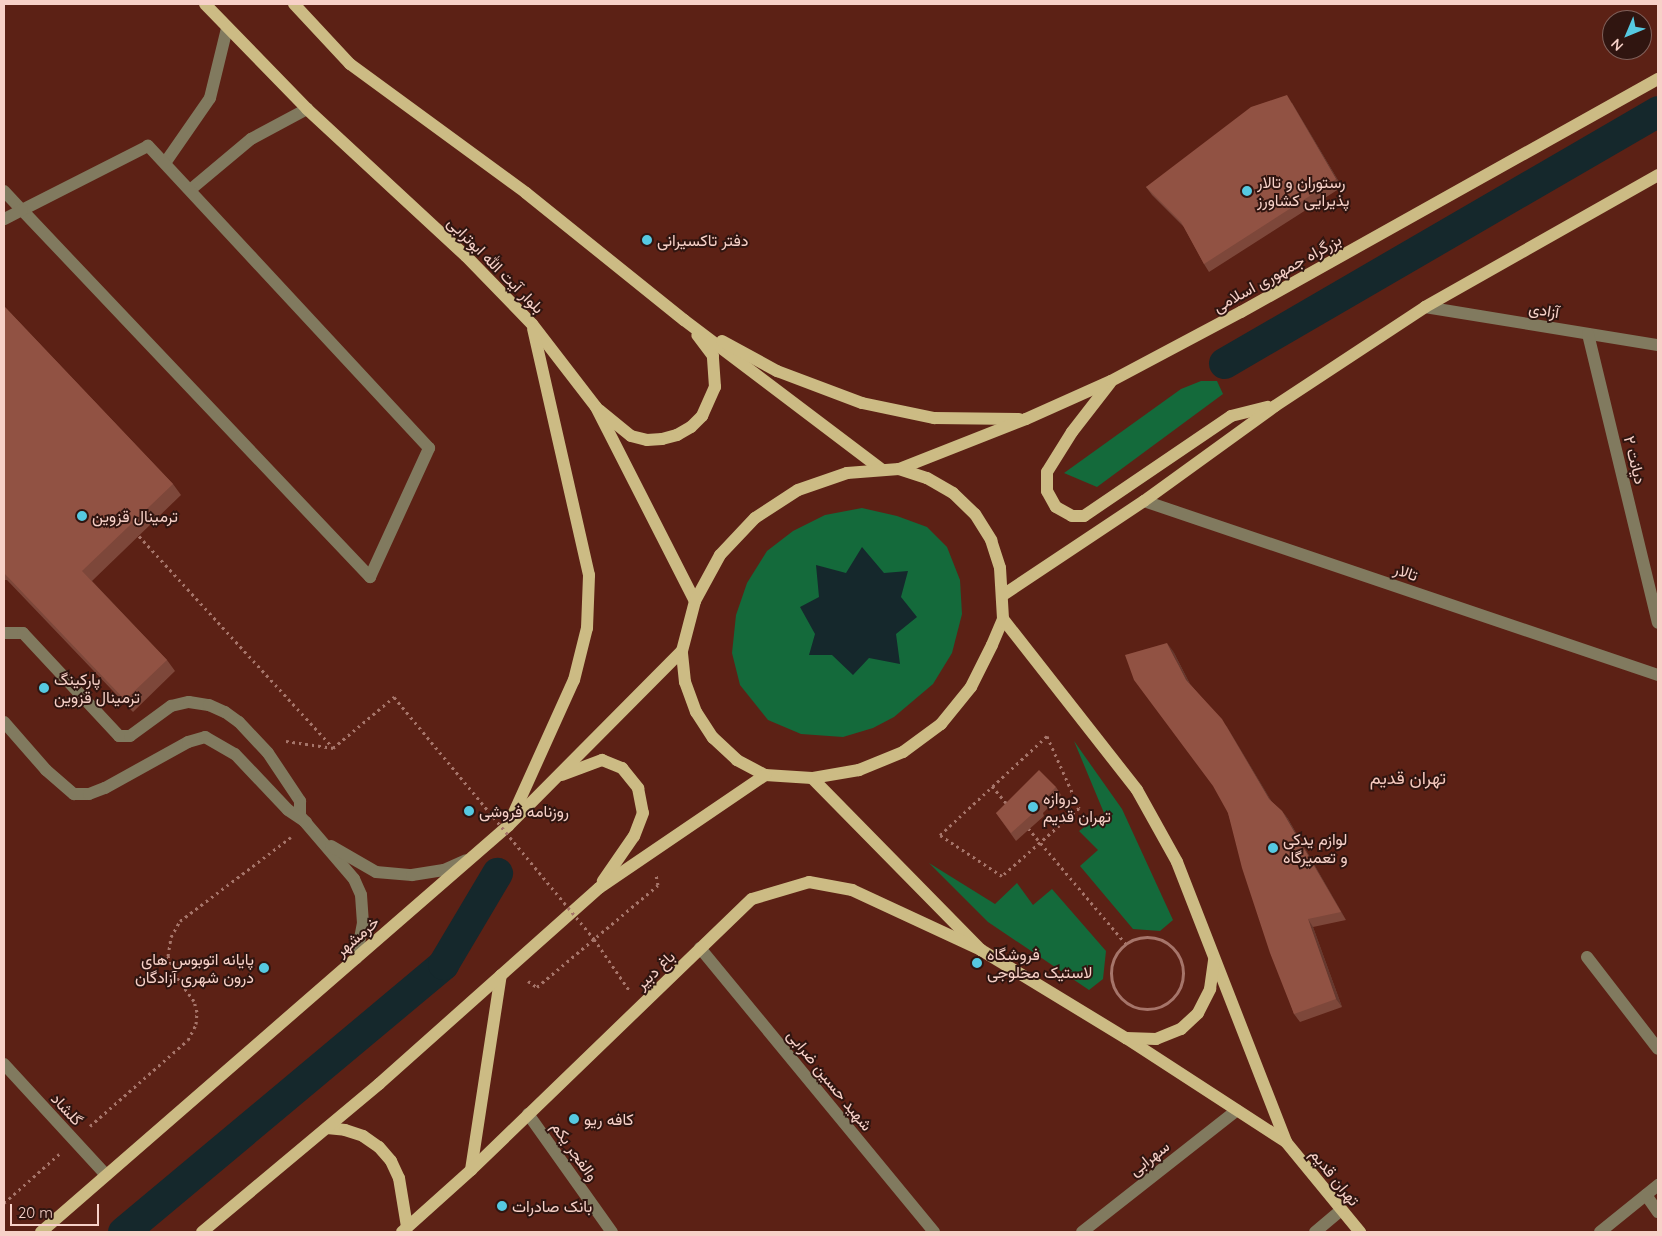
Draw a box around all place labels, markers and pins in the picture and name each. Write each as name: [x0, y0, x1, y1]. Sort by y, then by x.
place label: رستوران و تالار پذیرایی کشاورز: [1257, 172, 1349, 210]
marker: رستوران و تالار پذیرایی کشاورز: [1241, 185, 1253, 197]
place label: دفتر تاکسیرانی: [657, 230, 748, 250]
marker: دفتر تاکسیرانی: [641, 234, 653, 246]
place label: ترمینال قزوین: [92, 506, 178, 526]
marker: ترمینال قزوین: [76, 510, 88, 522]
place label: پارکینگ ترمینال قزوین: [54, 669, 140, 707]
marker: پارکینگ ترمینال قزوین: [38, 682, 50, 694]
place label: دروازه تهران قدیم: [1043, 788, 1111, 826]
place label: روزنامه فروشی: [479, 801, 569, 821]
marker: دروازه تهران قدیم: [1027, 801, 1039, 813]
marker: روزنامه فروشی: [463, 805, 475, 817]
place label: لوازم یدکی و تعمیرگاه: [1283, 829, 1348, 867]
marker: لوازم یدکی و تعمیرگاه: [1267, 842, 1279, 854]
place label: فروشگاه لاستیک محلوجی: [987, 944, 1092, 982]
place label: پایانه اتوبوس های درون شهری آزادگان: [135, 949, 254, 987]
marker: فروشگاه لاستیک محلوجی: [971, 957, 983, 969]
marker: پایانه اتوبوس های درون شهری آزادگان: [258, 962, 270, 974]
place label: کافه ریو: [584, 1109, 634, 1129]
marker: کافه ریو: [568, 1113, 580, 1125]
place label: بانک صادرات: [512, 1196, 592, 1216]
marker: بانک صادرات: [496, 1200, 508, 1212]

